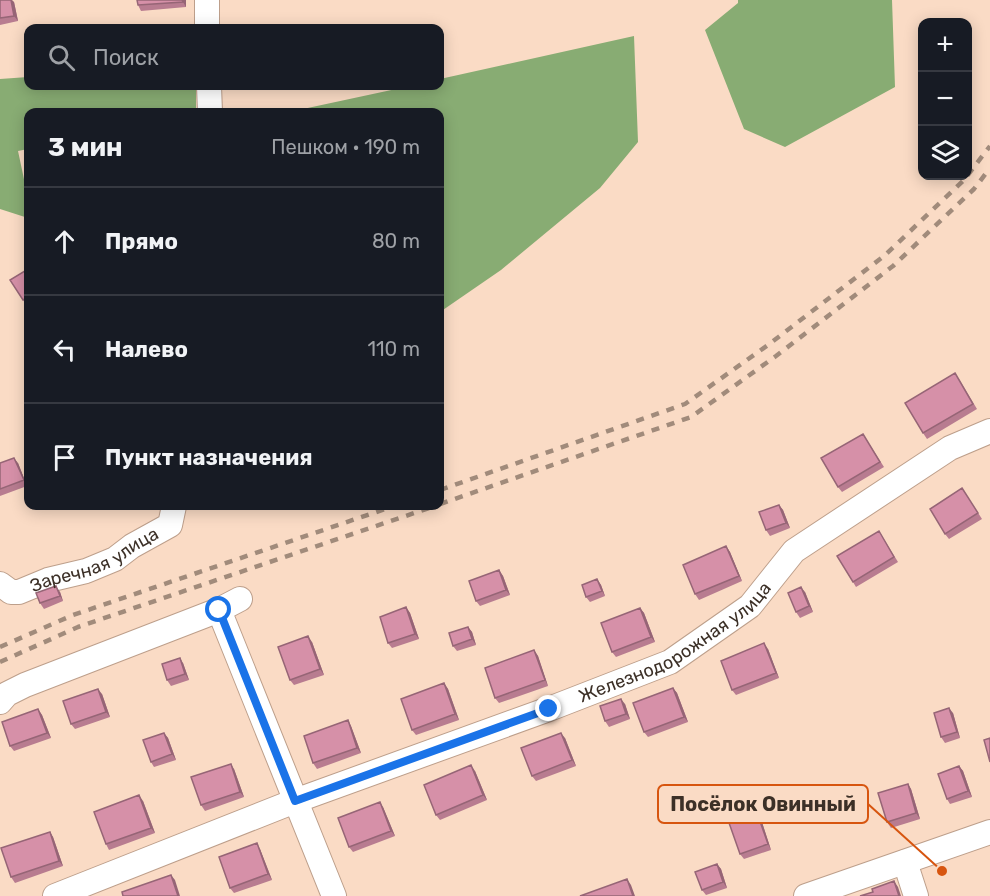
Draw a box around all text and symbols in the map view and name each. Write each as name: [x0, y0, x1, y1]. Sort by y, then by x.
map controls: [918, 18, 972, 180]
button: +: [918, 18, 972, 72]
search box: [24, 24, 444, 90]
icon: search: [45, 41, 78, 74]
text: Поиск: [93, 44, 159, 71]
button: −: [918, 72, 972, 126]
button: layers: [918, 126, 972, 180]
text: 3 мин: [48, 132, 123, 163]
text: Пешком · 190 m: [271, 135, 420, 159]
icon: ahead: [48, 225, 81, 258]
text: Прямо: [105, 228, 178, 255]
text: 80 m: [372, 229, 420, 253]
icon: left: [48, 333, 81, 366]
text: Налево: [105, 336, 188, 363]
text: 110 m: [368, 337, 420, 361]
icon: arrive: [48, 441, 81, 474]
text: Пункт назначения: [105, 444, 313, 471]
street label: Заречная улица: [27, 523, 162, 597]
street label: Железнодорожная улица: [575, 578, 776, 707]
route start: [205, 596, 231, 622]
route end: [535, 695, 561, 721]
callout: Посёлок Овинный: [658, 785, 868, 823]
text: Посёлок Овинный: [670, 792, 856, 816]

